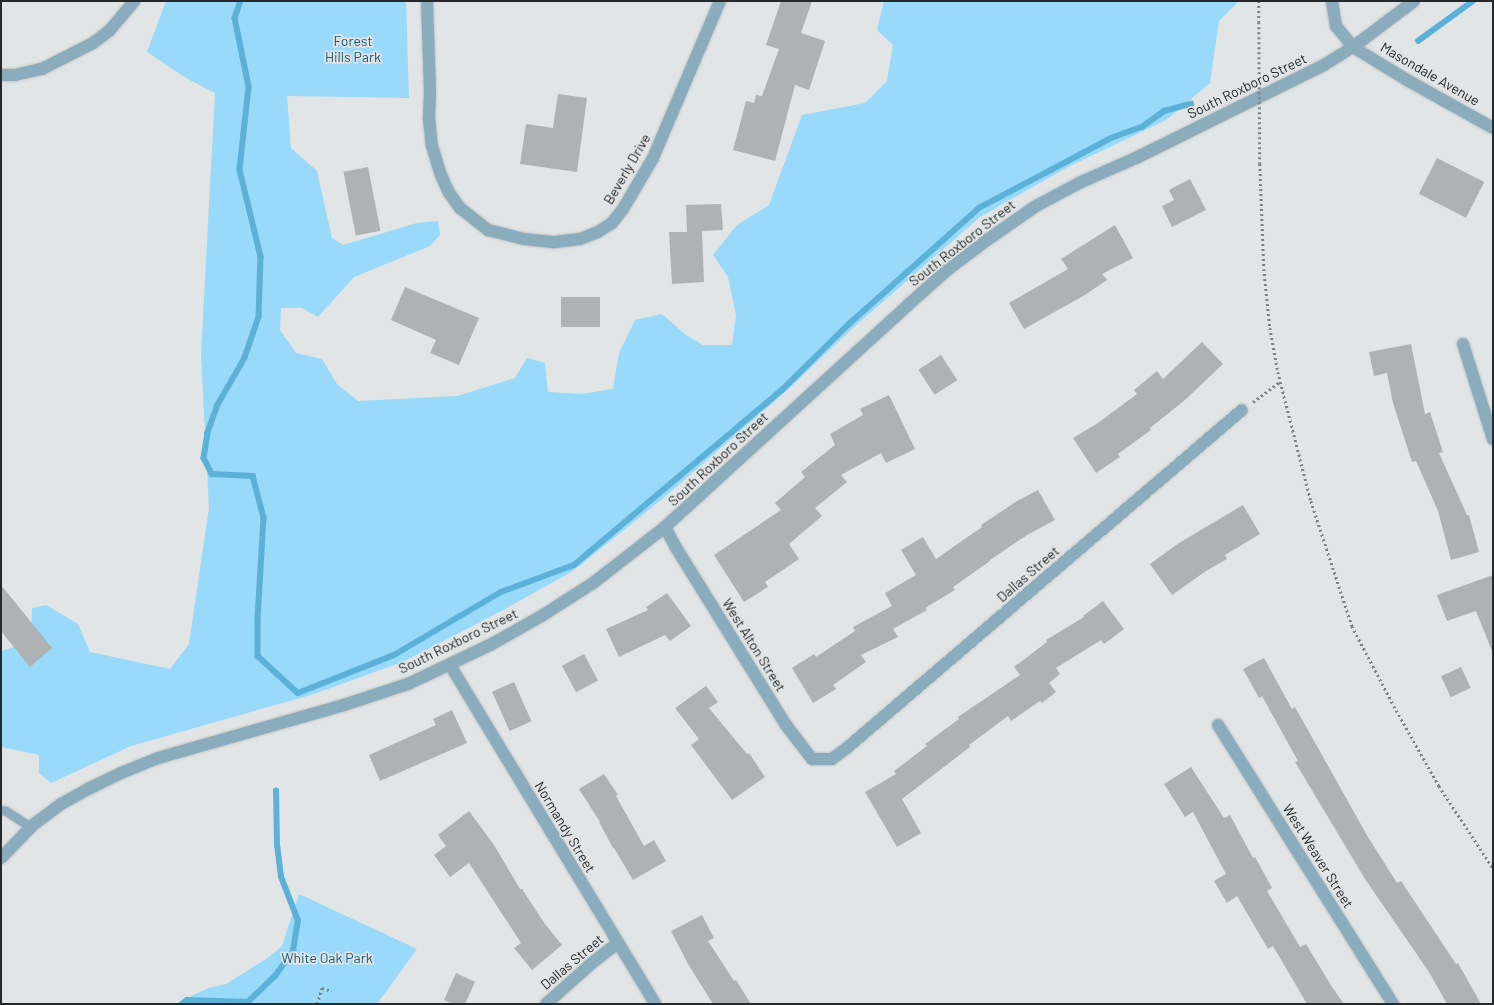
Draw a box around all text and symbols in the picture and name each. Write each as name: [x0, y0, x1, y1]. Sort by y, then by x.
park label: Forest Hills Park: [325, 33, 381, 66]
street label: Masondale Avenue: [1377, 39, 1483, 109]
street label: South Roxboro Street: [1185, 50, 1309, 122]
street label: Beverly Drive: [600, 131, 654, 207]
street label: South Roxboro Street: [906, 196, 1018, 290]
street label: South Roxboro Street: [665, 408, 771, 510]
street label: Dallas Street: [993, 542, 1063, 606]
street label: West Alton Street: [719, 595, 789, 695]
street label: South Roxboro Street: [396, 605, 520, 677]
street label: Normandy Street: [531, 778, 599, 876]
street label: West Weaver Street: [1279, 801, 1357, 911]
street label: Dallas Street: [537, 931, 607, 993]
park label: White Oak Park: [281, 950, 373, 966]

